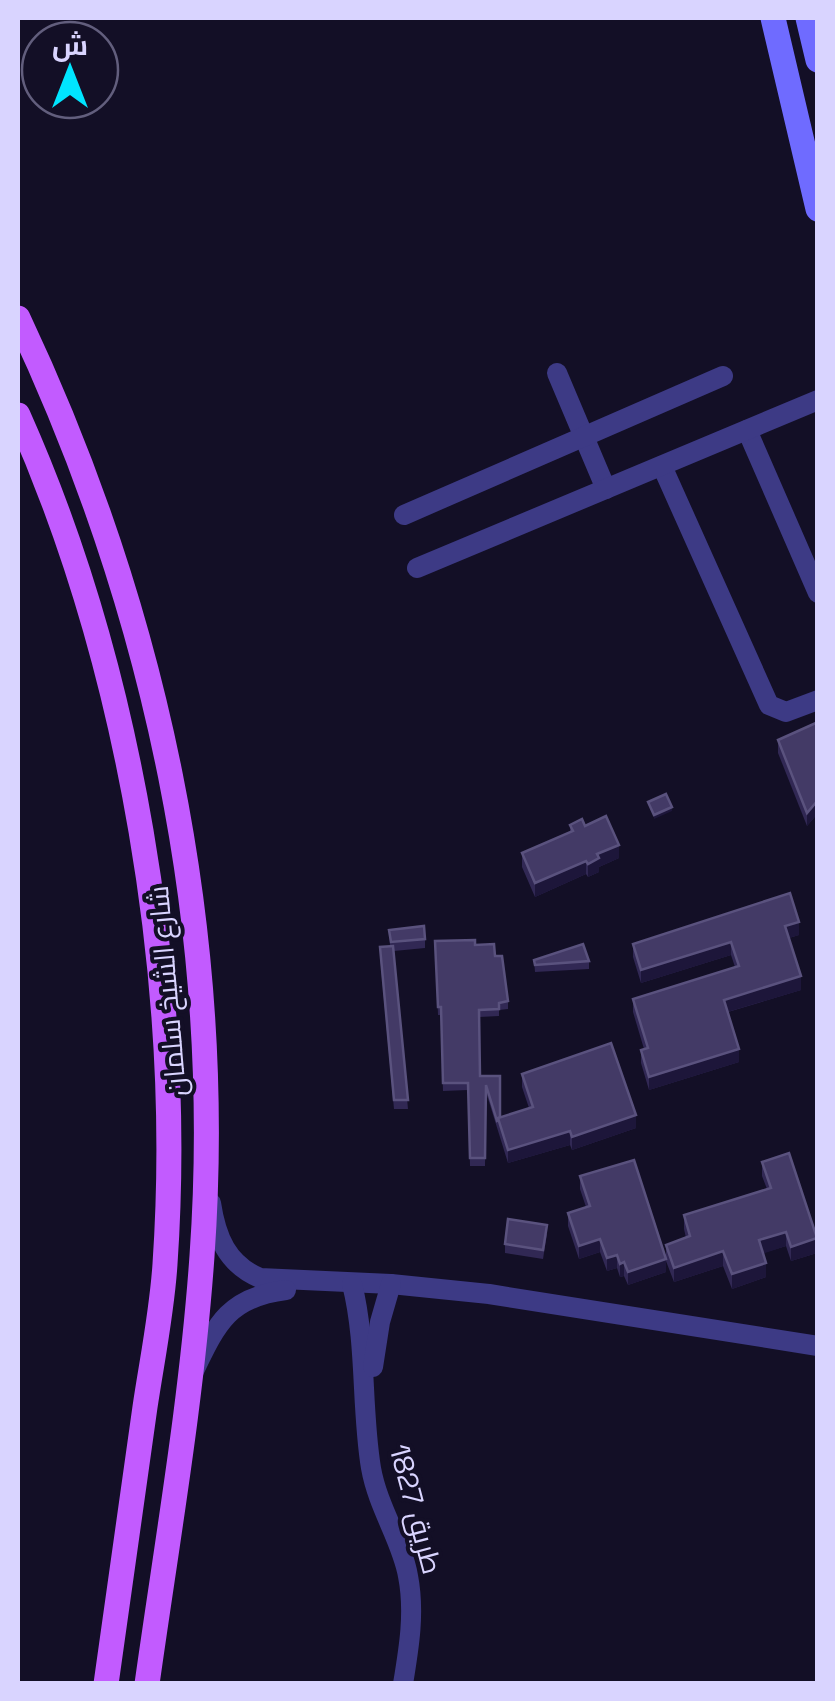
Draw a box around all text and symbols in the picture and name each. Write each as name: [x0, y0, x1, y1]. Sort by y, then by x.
north arrow: [20, 20, 120, 120]
text: ش: [52, 27, 88, 63]
street label: شارع الشيخ سلمان: [140, 884, 195, 1098]
street label: طريق 1827: [381, 1440, 451, 1578]

